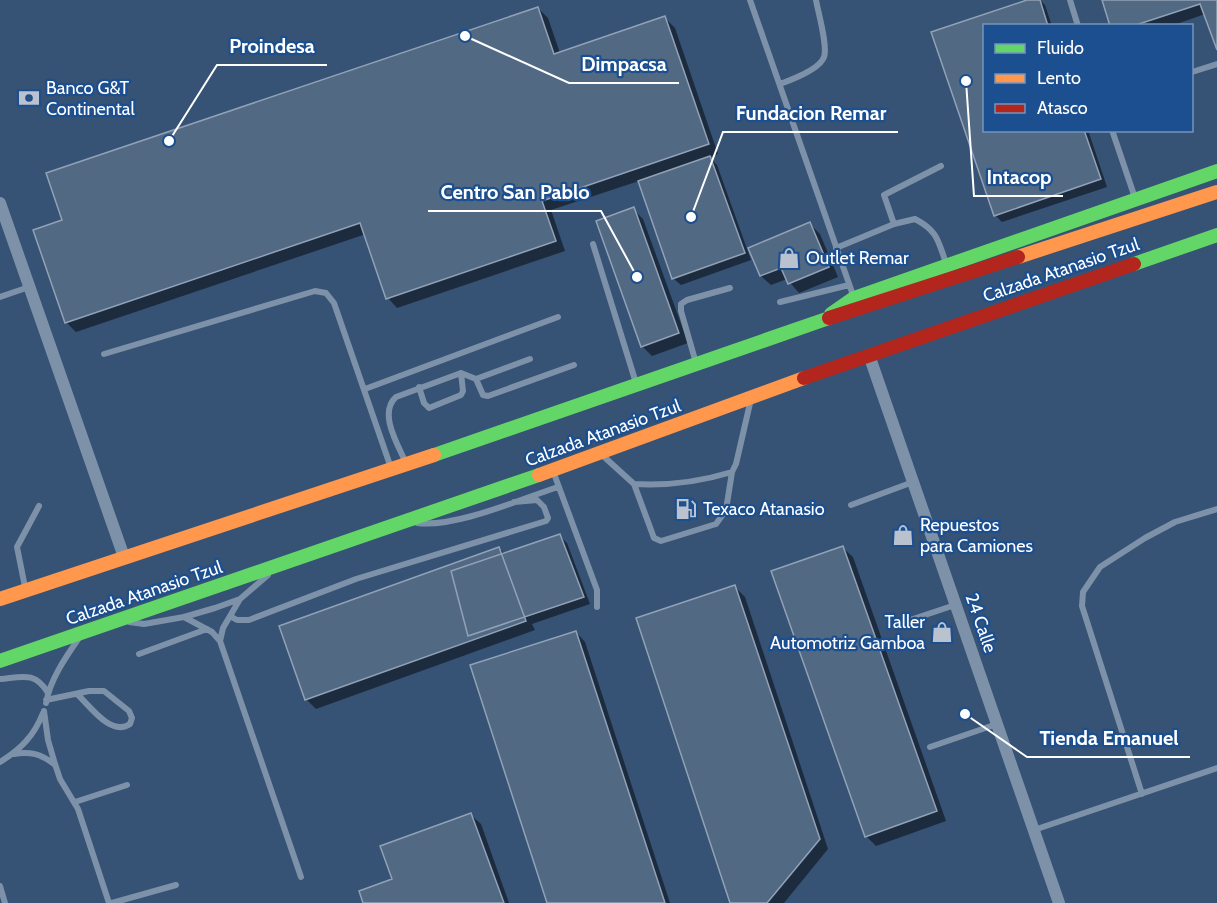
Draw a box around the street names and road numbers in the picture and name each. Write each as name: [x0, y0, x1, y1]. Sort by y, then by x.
street label: Calzada Atanasio Tzul: [980, 233, 1143, 307]
street label: Calzada Atanasio Tzul: [522, 394, 684, 471]
street label: Calzada Atanasio Tzul: [63, 556, 226, 630]
street label: 24 Calle: [961, 590, 1001, 656]

